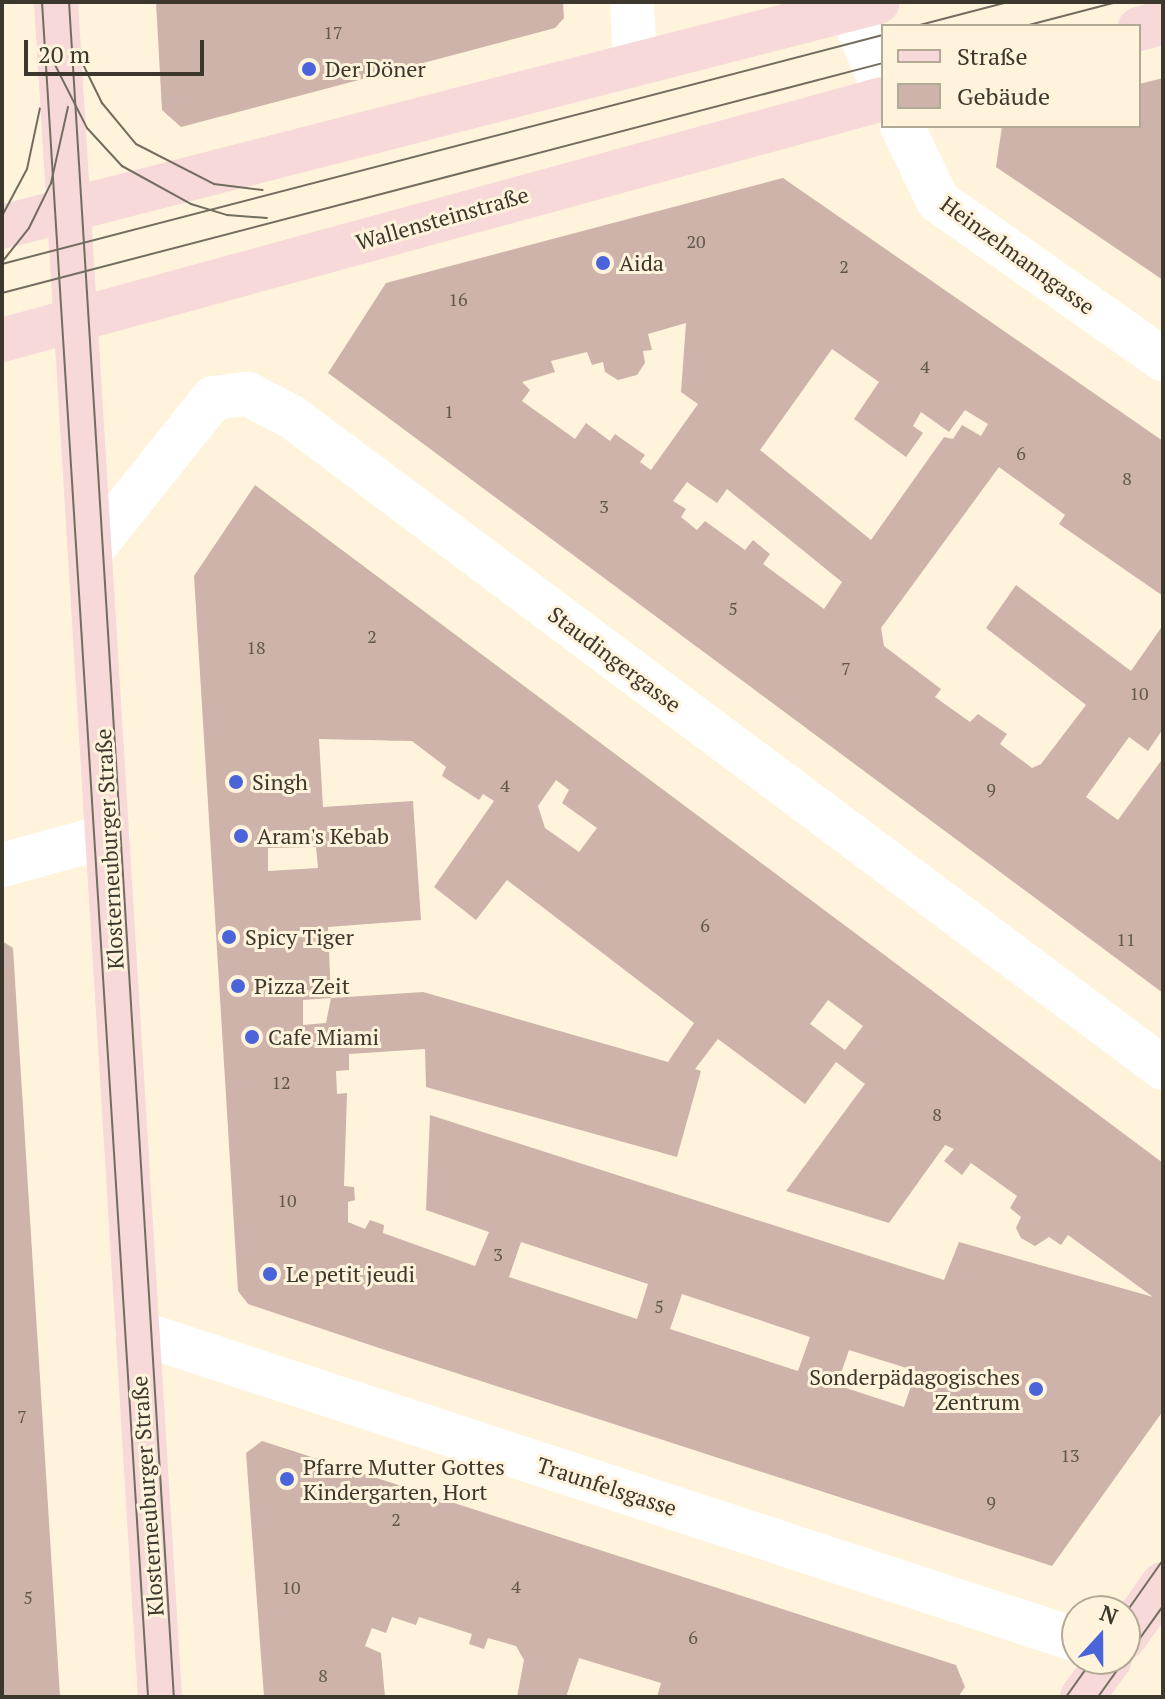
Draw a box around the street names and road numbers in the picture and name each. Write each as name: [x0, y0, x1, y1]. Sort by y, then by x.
street label: Wallensteinstraße: [353, 181, 531, 255]
street label: Heinzelmanngasse: [936, 190, 1100, 320]
street label: Staudingergasse: [543, 600, 687, 718]
street label: Klosterneuburger Straße: [90, 728, 128, 970]
street label: Klosterneuburger Straße: [125, 1375, 169, 1617]
street label: Traunfelsgasse: [534, 1451, 680, 1521]

